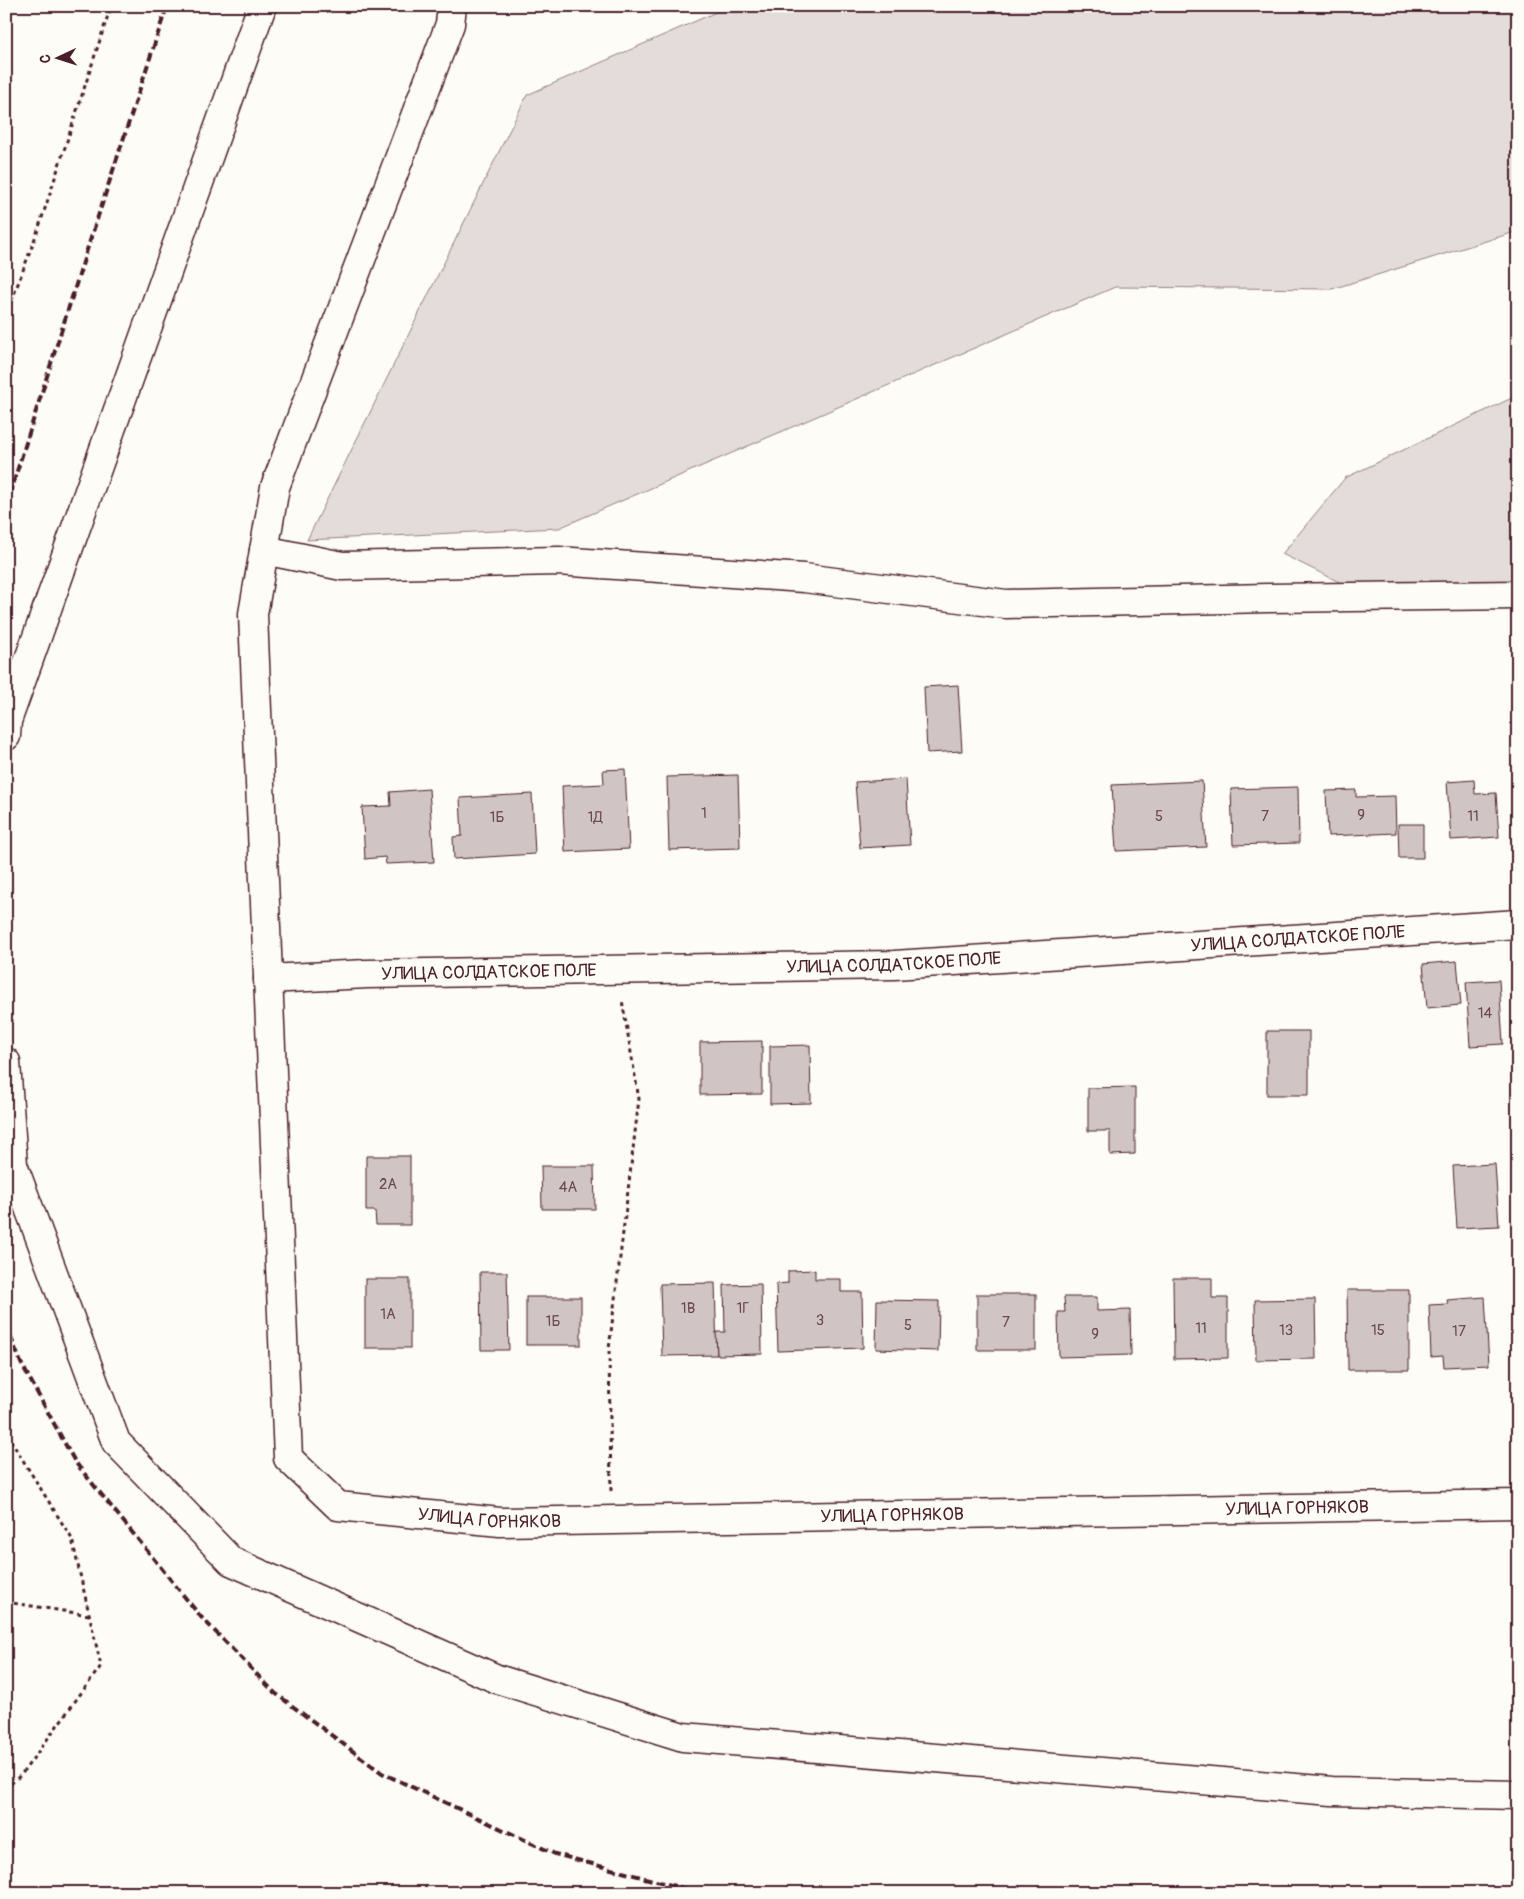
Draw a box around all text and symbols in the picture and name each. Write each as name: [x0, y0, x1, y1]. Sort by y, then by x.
north arrow: [32, 32, 82, 82]
text: С: [37, 54, 54, 64]
house number: 1: [701, 804, 707, 823]
house number: 9: [1357, 806, 1365, 825]
house number: 5: [1155, 807, 1163, 826]
house number: 7: [1261, 807, 1269, 826]
house number: 11: [1467, 807, 1479, 826]
house number: 1Б: [490, 808, 504, 827]
house number: 1Д: [588, 808, 603, 827]
street label: УЛИЦА СОЛДАТСКОЕ ПОЛЕ: [1190, 920, 1406, 957]
street label: УЛИЦА СОЛДАТСКОЕ ПОЛЕ: [786, 947, 1002, 979]
street label: УЛИЦА СОЛДАТСКОЕ ПОЛЕ: [381, 959, 597, 986]
house number: 14: [1478, 1004, 1493, 1023]
house number: 2А: [379, 1175, 397, 1194]
house number: 4А: [559, 1178, 577, 1197]
house number: 1В: [681, 1299, 695, 1318]
house number: 1Г: [736, 1299, 750, 1318]
house number: 1А: [380, 1305, 396, 1324]
house number: 3: [816, 1311, 824, 1330]
house number: 1Б: [546, 1312, 560, 1331]
house number: 7: [1002, 1313, 1010, 1332]
house number: 5: [904, 1316, 912, 1335]
house number: 11: [1195, 1319, 1207, 1338]
house number: 13: [1279, 1321, 1293, 1340]
house number: 15: [1371, 1321, 1385, 1340]
house number: 17: [1452, 1322, 1466, 1341]
house number: 9: [1091, 1325, 1099, 1344]
street label: УЛИЦА ГОРНЯКОВ: [1225, 1496, 1369, 1521]
street label: УЛИЦА ГОРНЯКОВ: [417, 1503, 561, 1534]
street label: УЛИЦА ГОРНЯКОВ: [820, 1503, 964, 1528]

